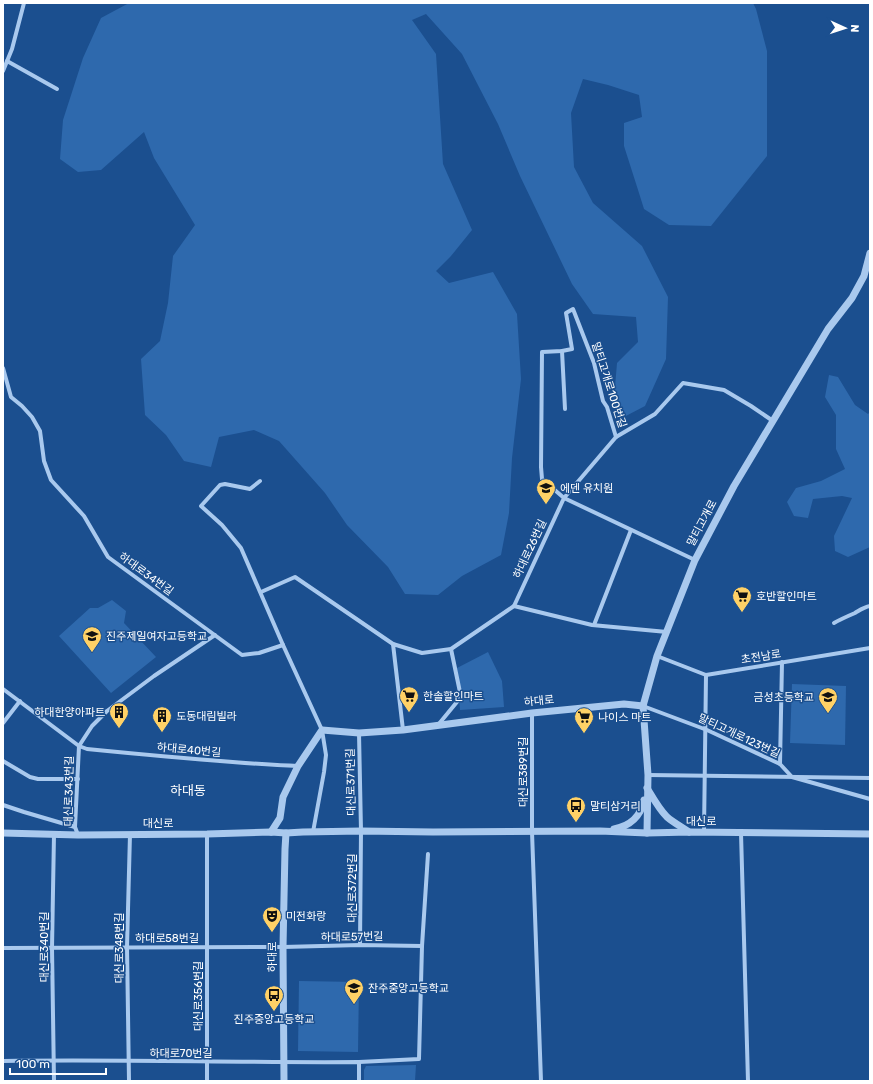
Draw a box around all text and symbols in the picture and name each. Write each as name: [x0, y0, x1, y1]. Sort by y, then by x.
north arrow: [825, 8, 865, 48]
text: N: [848, 24, 861, 33]
street label: 말티고개로100번길: [589, 340, 629, 430]
school or university icon: 에덴 유치원: [535, 477, 557, 505]
place label: 에덴 유치원: [560, 482, 613, 495]
street label: 말티고개로: [684, 498, 720, 548]
street label: 하대로26번길: [511, 517, 549, 581]
street label: 하대로34번길: [116, 550, 176, 598]
supermarket icon: 호반할인마트: [731, 585, 753, 613]
place label: 호반할인마트: [756, 590, 817, 603]
school or university icon: 진주제일여자고등학교: [81, 625, 103, 653]
place label: 진주제일여자고등학교: [106, 630, 207, 643]
street label: 초전남로: [740, 647, 782, 667]
supermarket icon: 한솔할인마트: [398, 685, 420, 713]
school or university icon: 금성초등학교: [817, 686, 839, 714]
place label: 한솔할인마트: [423, 690, 484, 703]
place label: 금성초등학교: [753, 691, 814, 704]
street label: 하대로: [523, 693, 555, 709]
building icon: 하대한양아파트: [108, 701, 130, 729]
building icon: 도동대림빌라: [151, 705, 173, 733]
place label: 하대한양아파트: [34, 706, 105, 719]
supermarket icon: 나이스 마트: [573, 706, 595, 734]
place label: 도동대림빌라: [176, 710, 237, 723]
place label: 나이스 마트: [598, 711, 651, 724]
street label: 말티고개로123번길: [696, 711, 782, 761]
street label: 대신로389번길: [517, 737, 530, 807]
street label: 하대로40번길: [156, 741, 222, 759]
street label: 대신로371번길: [344, 748, 358, 816]
street label: 대신로343번길: [62, 756, 76, 826]
district label: 하대동: [170, 783, 206, 798]
bus stop icon: 말티삼거리: [565, 795, 587, 823]
place label: 말티삼거리: [590, 800, 641, 813]
street label: 대신로: [686, 815, 716, 828]
street label: 대신로: [143, 817, 173, 830]
street label: 대신로372번길: [346, 853, 359, 923]
theatre icon: 미전화랑: [261, 905, 283, 933]
place label: 미전화랑: [286, 910, 326, 923]
street label: 대신로340번길: [38, 911, 51, 983]
street label: 대신로348번길: [113, 912, 126, 984]
street label: 하대로57번길: [321, 930, 383, 944]
street label: 하대로58번길: [135, 932, 199, 945]
street label: 하대로: [266, 942, 279, 972]
street label: 대신로356번길: [192, 961, 205, 1031]
school or university icon: 잔주중앙고등학교: [343, 977, 365, 1005]
place label: 잔주중앙고등학교: [368, 982, 449, 995]
bus stop icon: 진주중앙고등학교: [263, 984, 285, 1012]
place label: 진주중앙고등학교: [234, 1013, 314, 1026]
street label: 하대로70번길: [149, 1047, 213, 1060]
scale bar: [10, 1050, 106, 1076]
text: 100 m: [16, 1057, 50, 1071]

